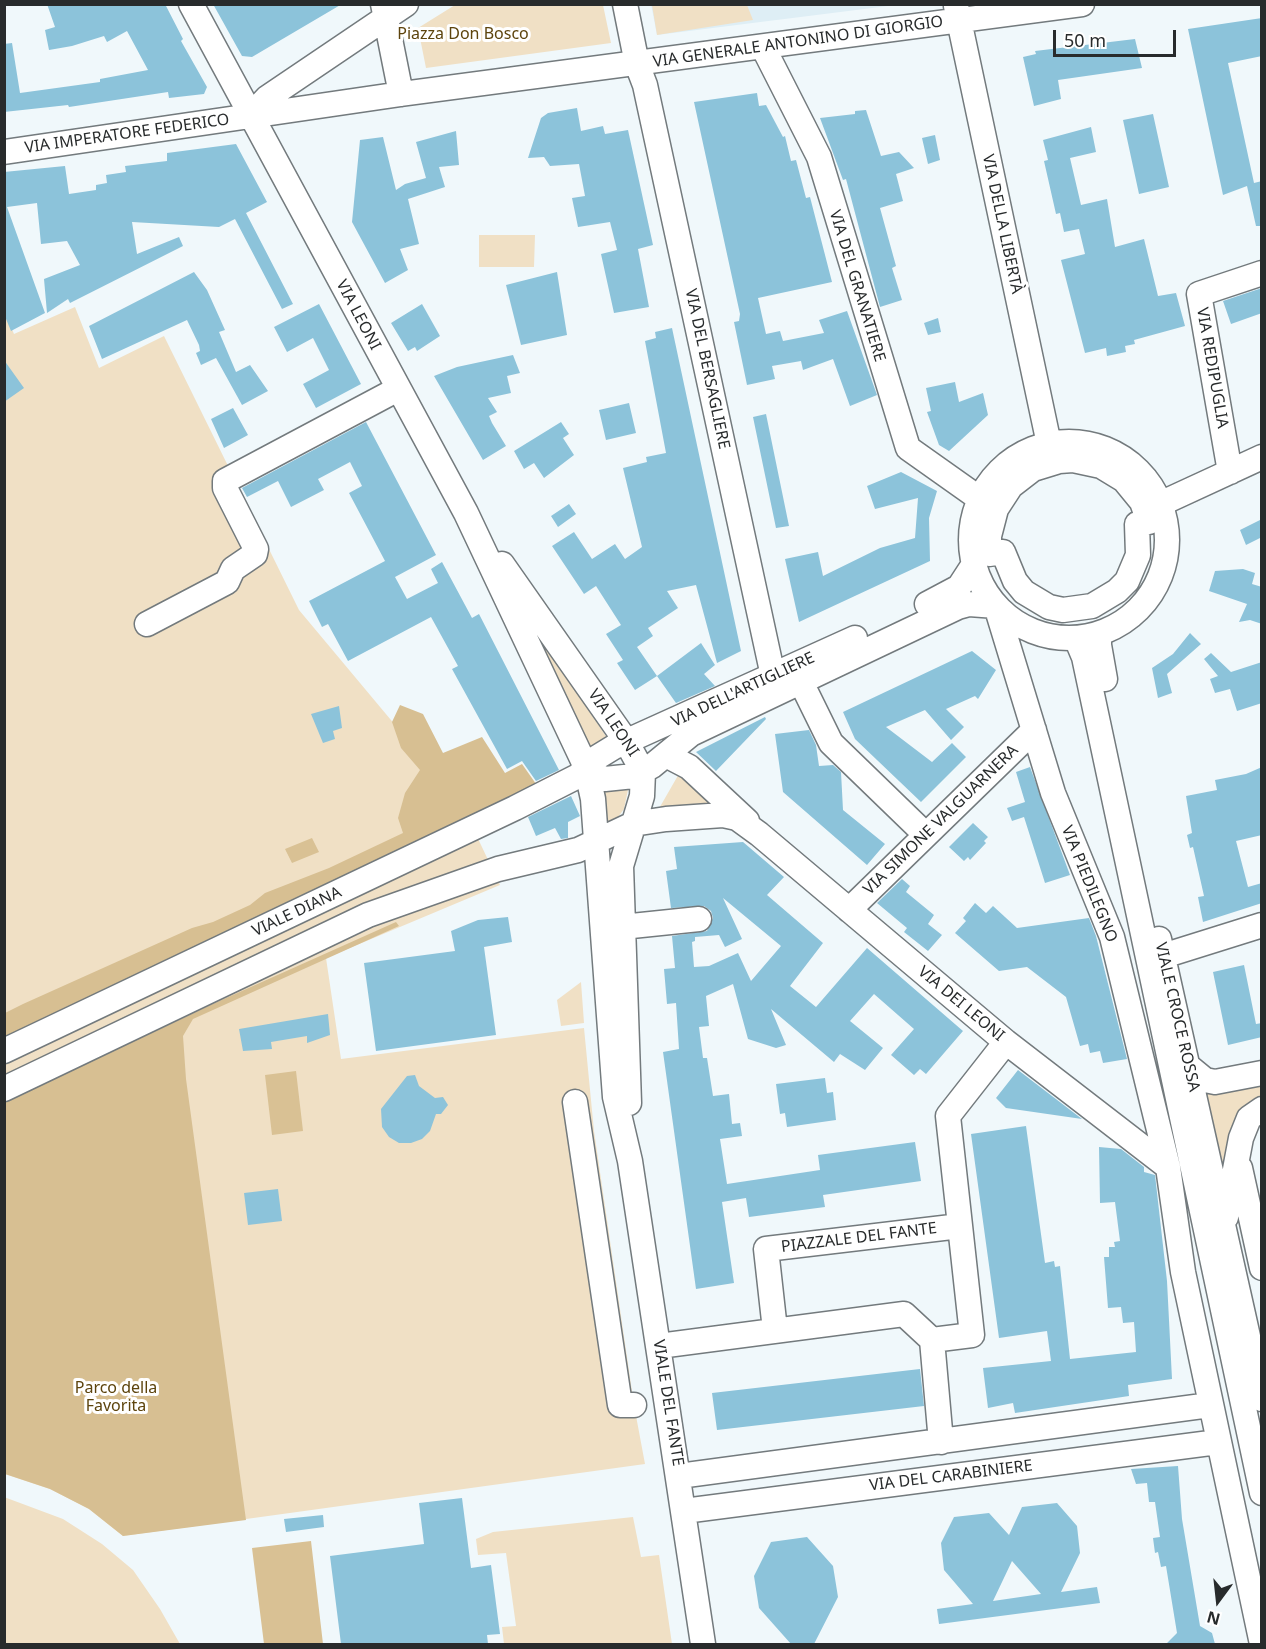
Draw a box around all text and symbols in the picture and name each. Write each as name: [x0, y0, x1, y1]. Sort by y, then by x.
street label: VIA GENERALE ANTONINO DI GIORGIO: [652, 12, 944, 72]
scale bar: [1056, 18, 1179, 56]
park label: Piazza Don Bosco: [397, 24, 529, 44]
text: 50 m: [1064, 28, 1106, 52]
street label: VIA IMPERATORE FEDERICO: [23, 110, 231, 158]
street label: VIA DELLA LIBERTÀ: [978, 152, 1026, 296]
street label: VIA DEL GRANATIERE: [825, 208, 889, 364]
street label: VIA LEONI: [332, 277, 384, 353]
street label: VIA DEL BERSAGLIERE: [681, 287, 733, 451]
street label: VIA REDIPUGLIA: [1192, 306, 1232, 430]
street label: VIA DELL'ARTIGLIERE: [668, 648, 818, 732]
street label: VIA LEONI: [584, 686, 642, 760]
street label: VIA SIMONE VALGUARNERA: [860, 741, 1022, 899]
street label: VIA PIEDILEGNO: [1057, 823, 1121, 945]
street label: VIALE DIANA: [249, 883, 345, 941]
street label: VIALE CROCE ROSSA: [1150, 940, 1204, 1094]
street label: VIA DEI LEONI: [914, 962, 1008, 1046]
street label: PIAZZALE DEL FANTE: [780, 1219, 938, 1257]
street label: VIALE DEL FANTE: [649, 1338, 687, 1468]
park label: Parco della Favorita: [75, 1378, 157, 1416]
street label: VIA DEL CARABINIERE: [868, 1456, 1034, 1496]
north arrow: [1188, 1571, 1248, 1631]
text: N: [1204, 1606, 1222, 1631]

